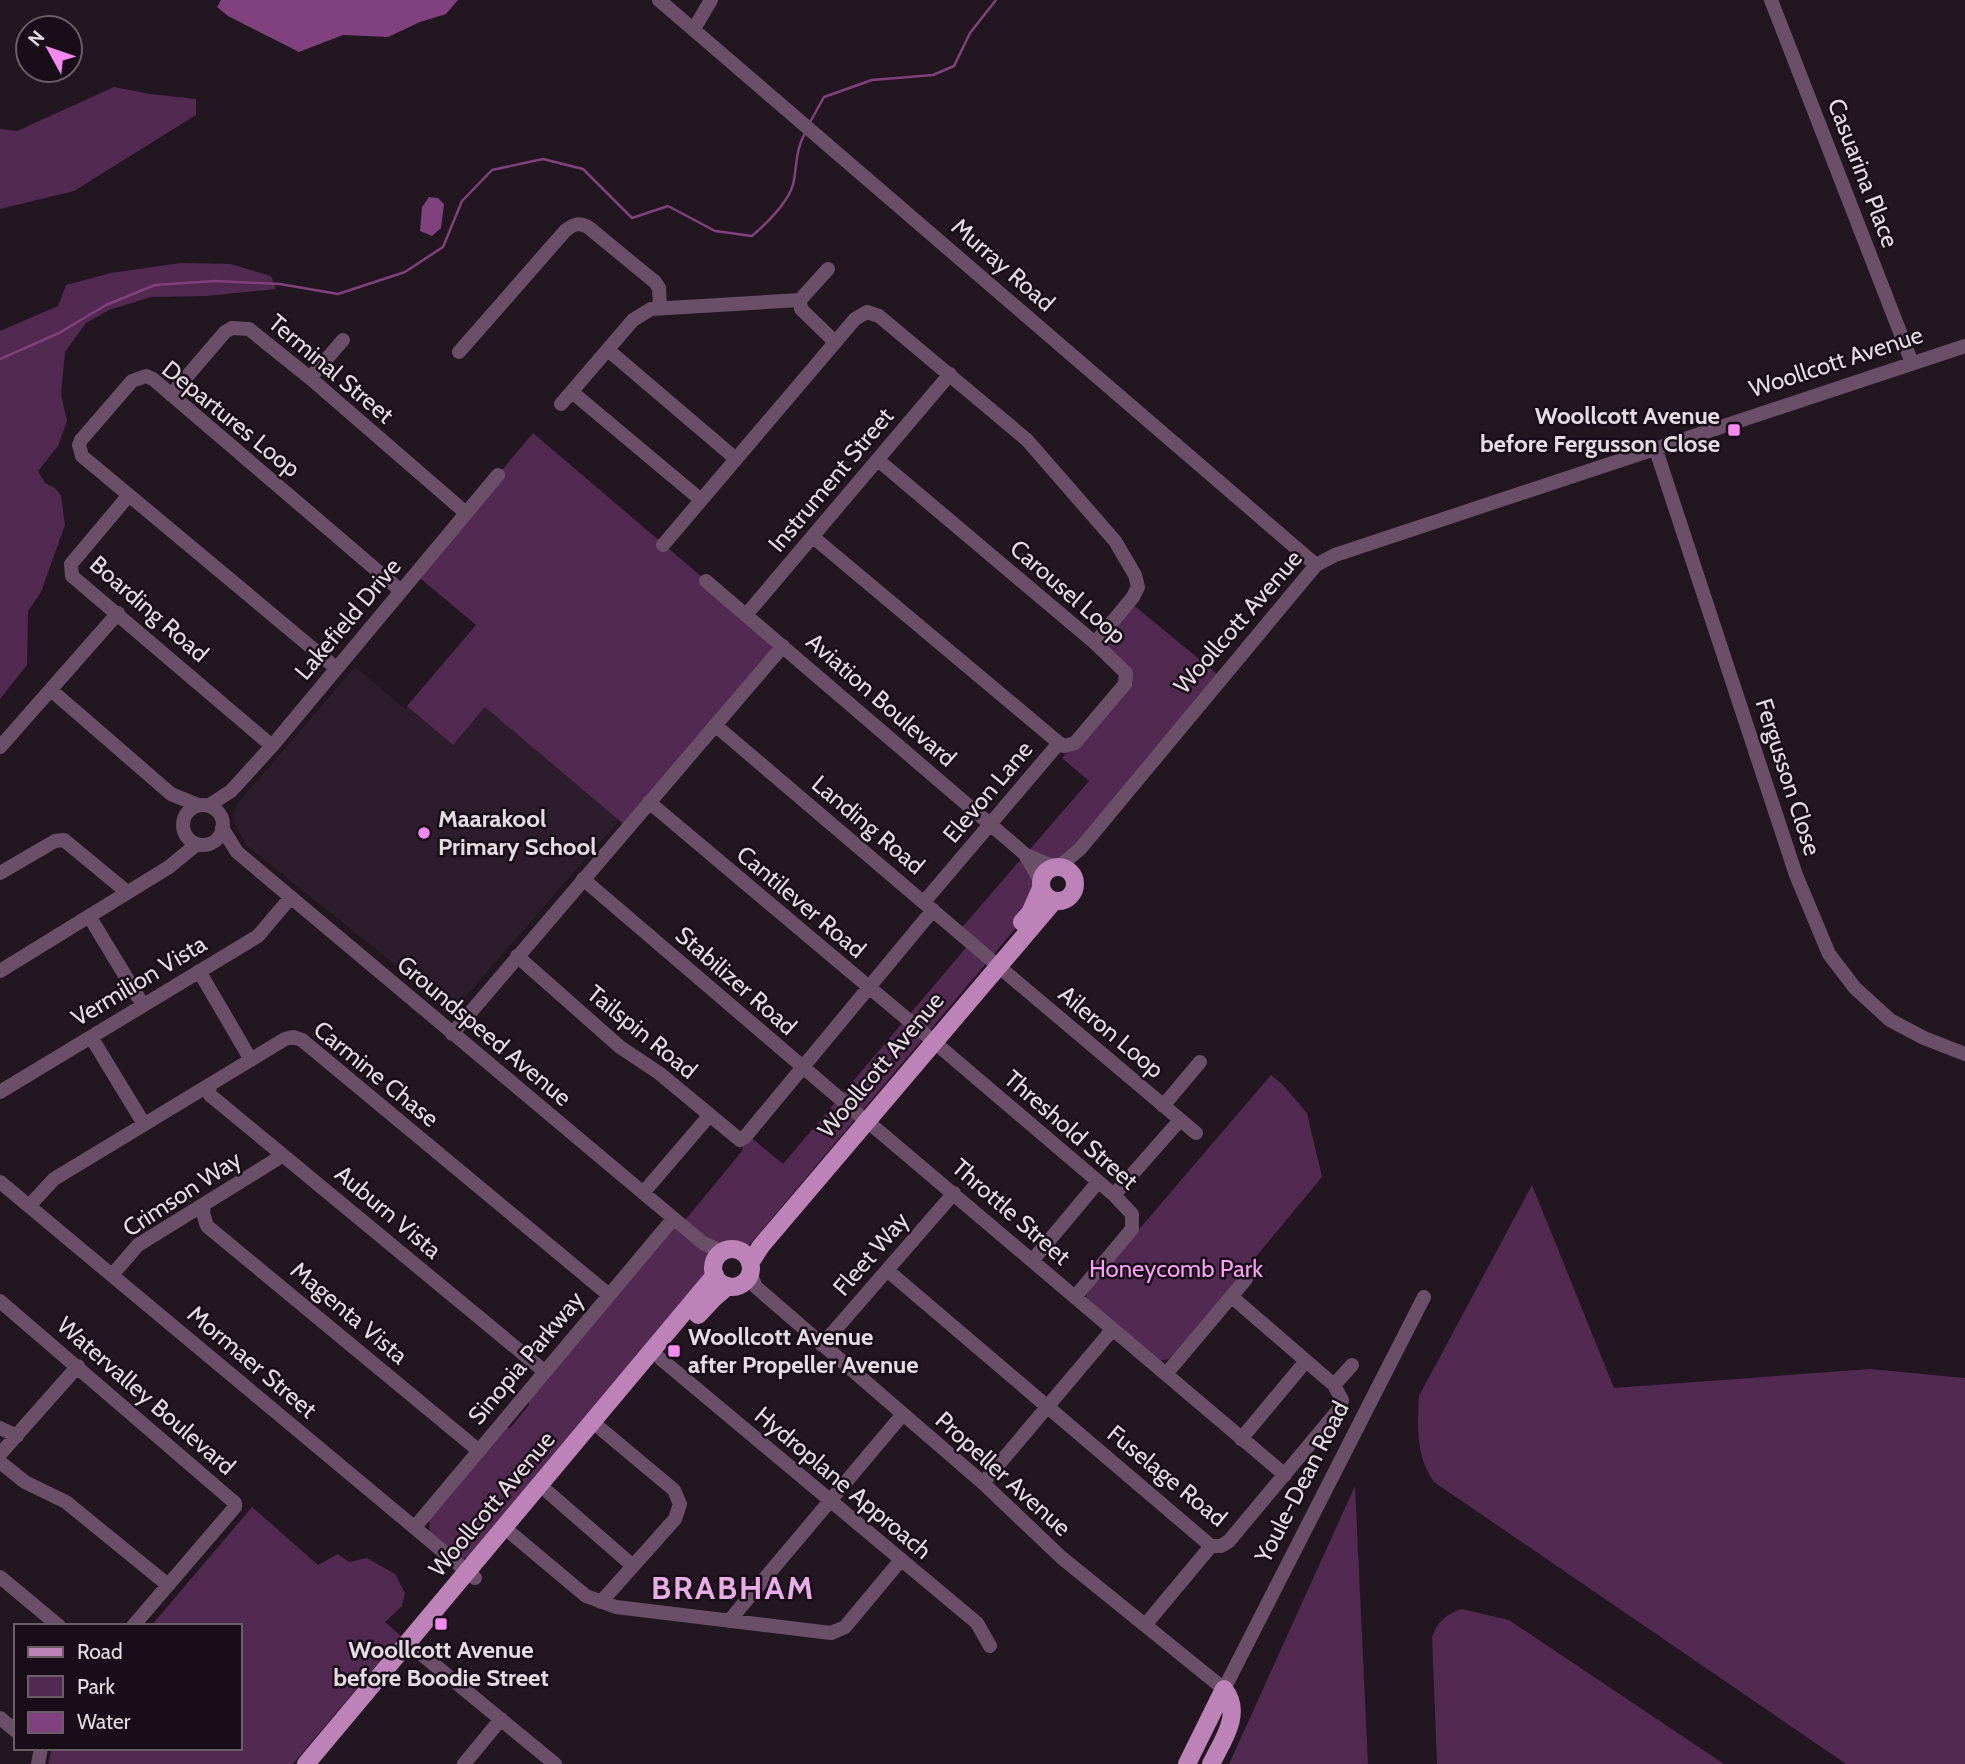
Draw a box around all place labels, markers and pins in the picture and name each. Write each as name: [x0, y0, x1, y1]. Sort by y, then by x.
place label: Woollcott Avenue before Fergusson Close: [1480, 401, 1720, 458]
marker: Woollcott Avenue before Fergusson Close: [1726, 422, 1742, 438]
place label: Maarakool Primary School: [438, 804, 597, 861]
marker: Maarakool Primary School: [416, 825, 432, 841]
place label: Woollcott Avenue after Propeller Avenue: [688, 1322, 919, 1379]
marker: Woollcott Avenue after Propeller Avenue: [666, 1343, 682, 1359]
marker: Woollcott Avenue before Boodie Street: [433, 1616, 449, 1632]
place label: Woollcott Avenue before Boodie Street: [333, 1635, 549, 1692]

